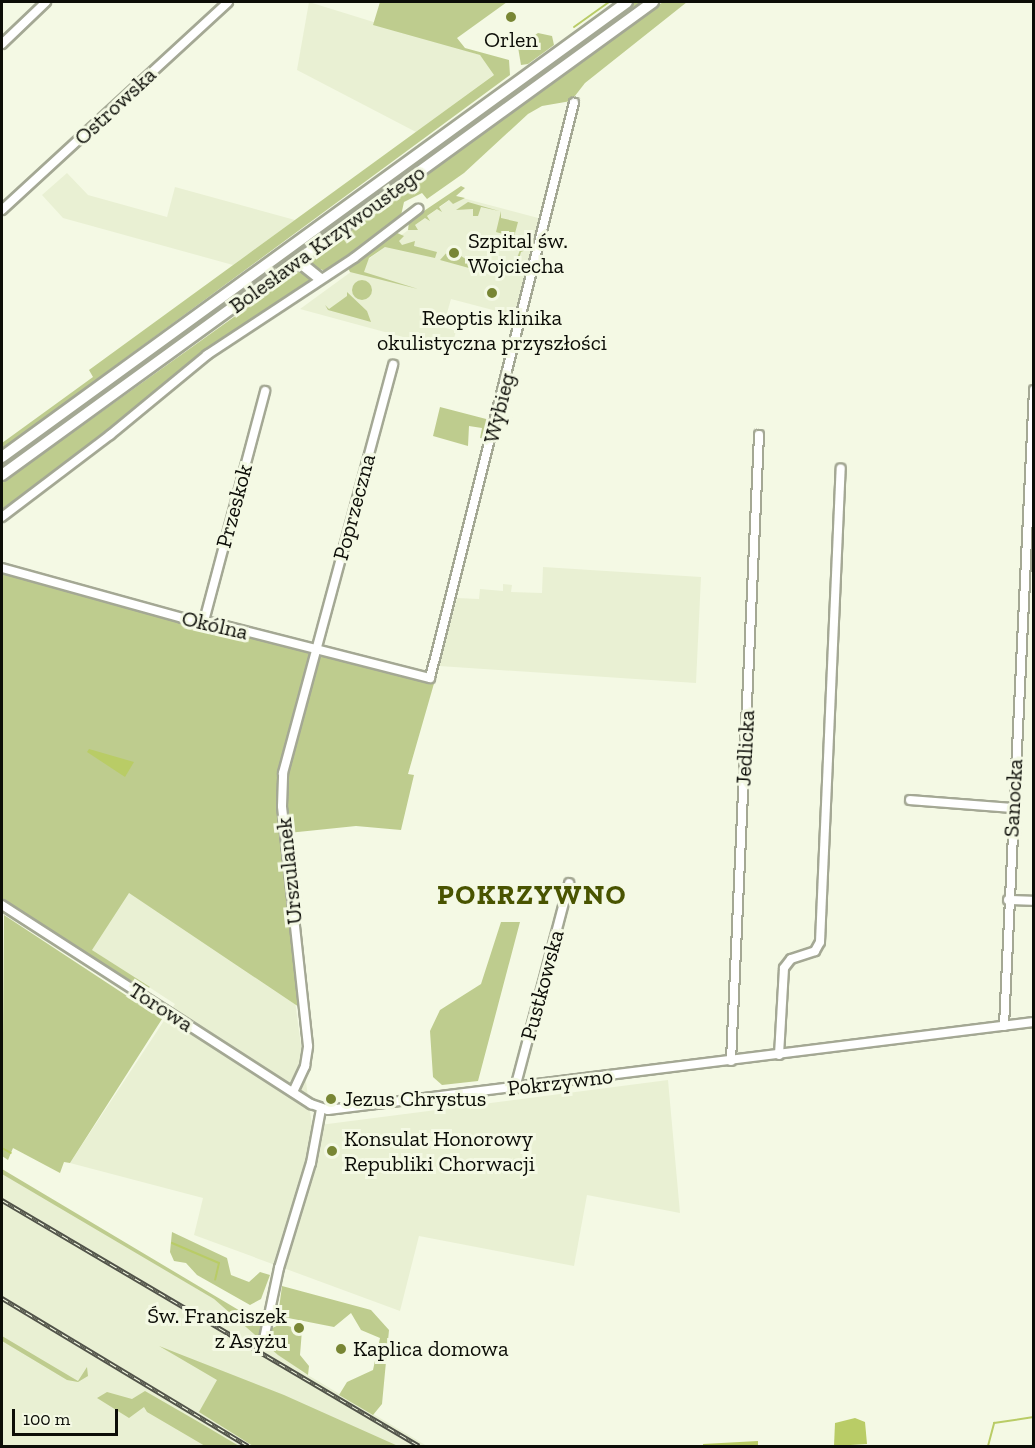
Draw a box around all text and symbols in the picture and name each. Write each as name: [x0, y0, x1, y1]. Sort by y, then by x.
marker: Orlen: [504, 10, 518, 24]
place label: Orlen: [484, 27, 538, 53]
street label: Ostrowska: [69, 61, 161, 151]
street label: Bolesława Krzywoustego: [224, 159, 430, 319]
place label: Szpital św. Wojciecha: [468, 227, 568, 278]
marker: Szpital św. Wojciecha: [445, 244, 463, 262]
marker: Reoptis klinika okulistyczna przyszłości: [483, 284, 501, 302]
place label: Reoptis klinika okulistyczna przyszłości: [377, 304, 607, 356]
street label: Wybieg: [478, 370, 520, 446]
street label: Poprzeczna: [327, 451, 381, 563]
street label: Przeskok: [210, 461, 258, 551]
street label: Okólna: [179, 605, 251, 645]
street label: Jedlicka: [730, 709, 760, 787]
street label: Sanocka: [998, 758, 1028, 838]
street label: Urszulanek: [270, 816, 308, 926]
district label: POKRZYWNO: [437, 878, 627, 912]
street label: Pustkowska: [515, 927, 569, 1043]
street label: Torowa: [124, 977, 198, 1037]
street label: Pokrzywno: [506, 1062, 614, 1102]
place label: Jezus Chrystus: [343, 1086, 487, 1112]
marker: Jezus Chrystus: [324, 1092, 338, 1106]
place label: Konsulat Honorowy Republiki Chorwacji: [344, 1125, 535, 1176]
marker: Konsulat Honorowy Republiki Chorwacji: [325, 1144, 339, 1158]
place label: Św. Franciszek z Asyżu: [147, 1302, 287, 1354]
marker: Św. Franciszek z Asyżu: [292, 1321, 306, 1335]
place label: Kaplica domowa: [353, 1336, 509, 1362]
marker: Kaplica domowa: [334, 1342, 348, 1356]
scale bar: [15, 1397, 122, 1435]
text: 100 m: [23, 1408, 70, 1430]

